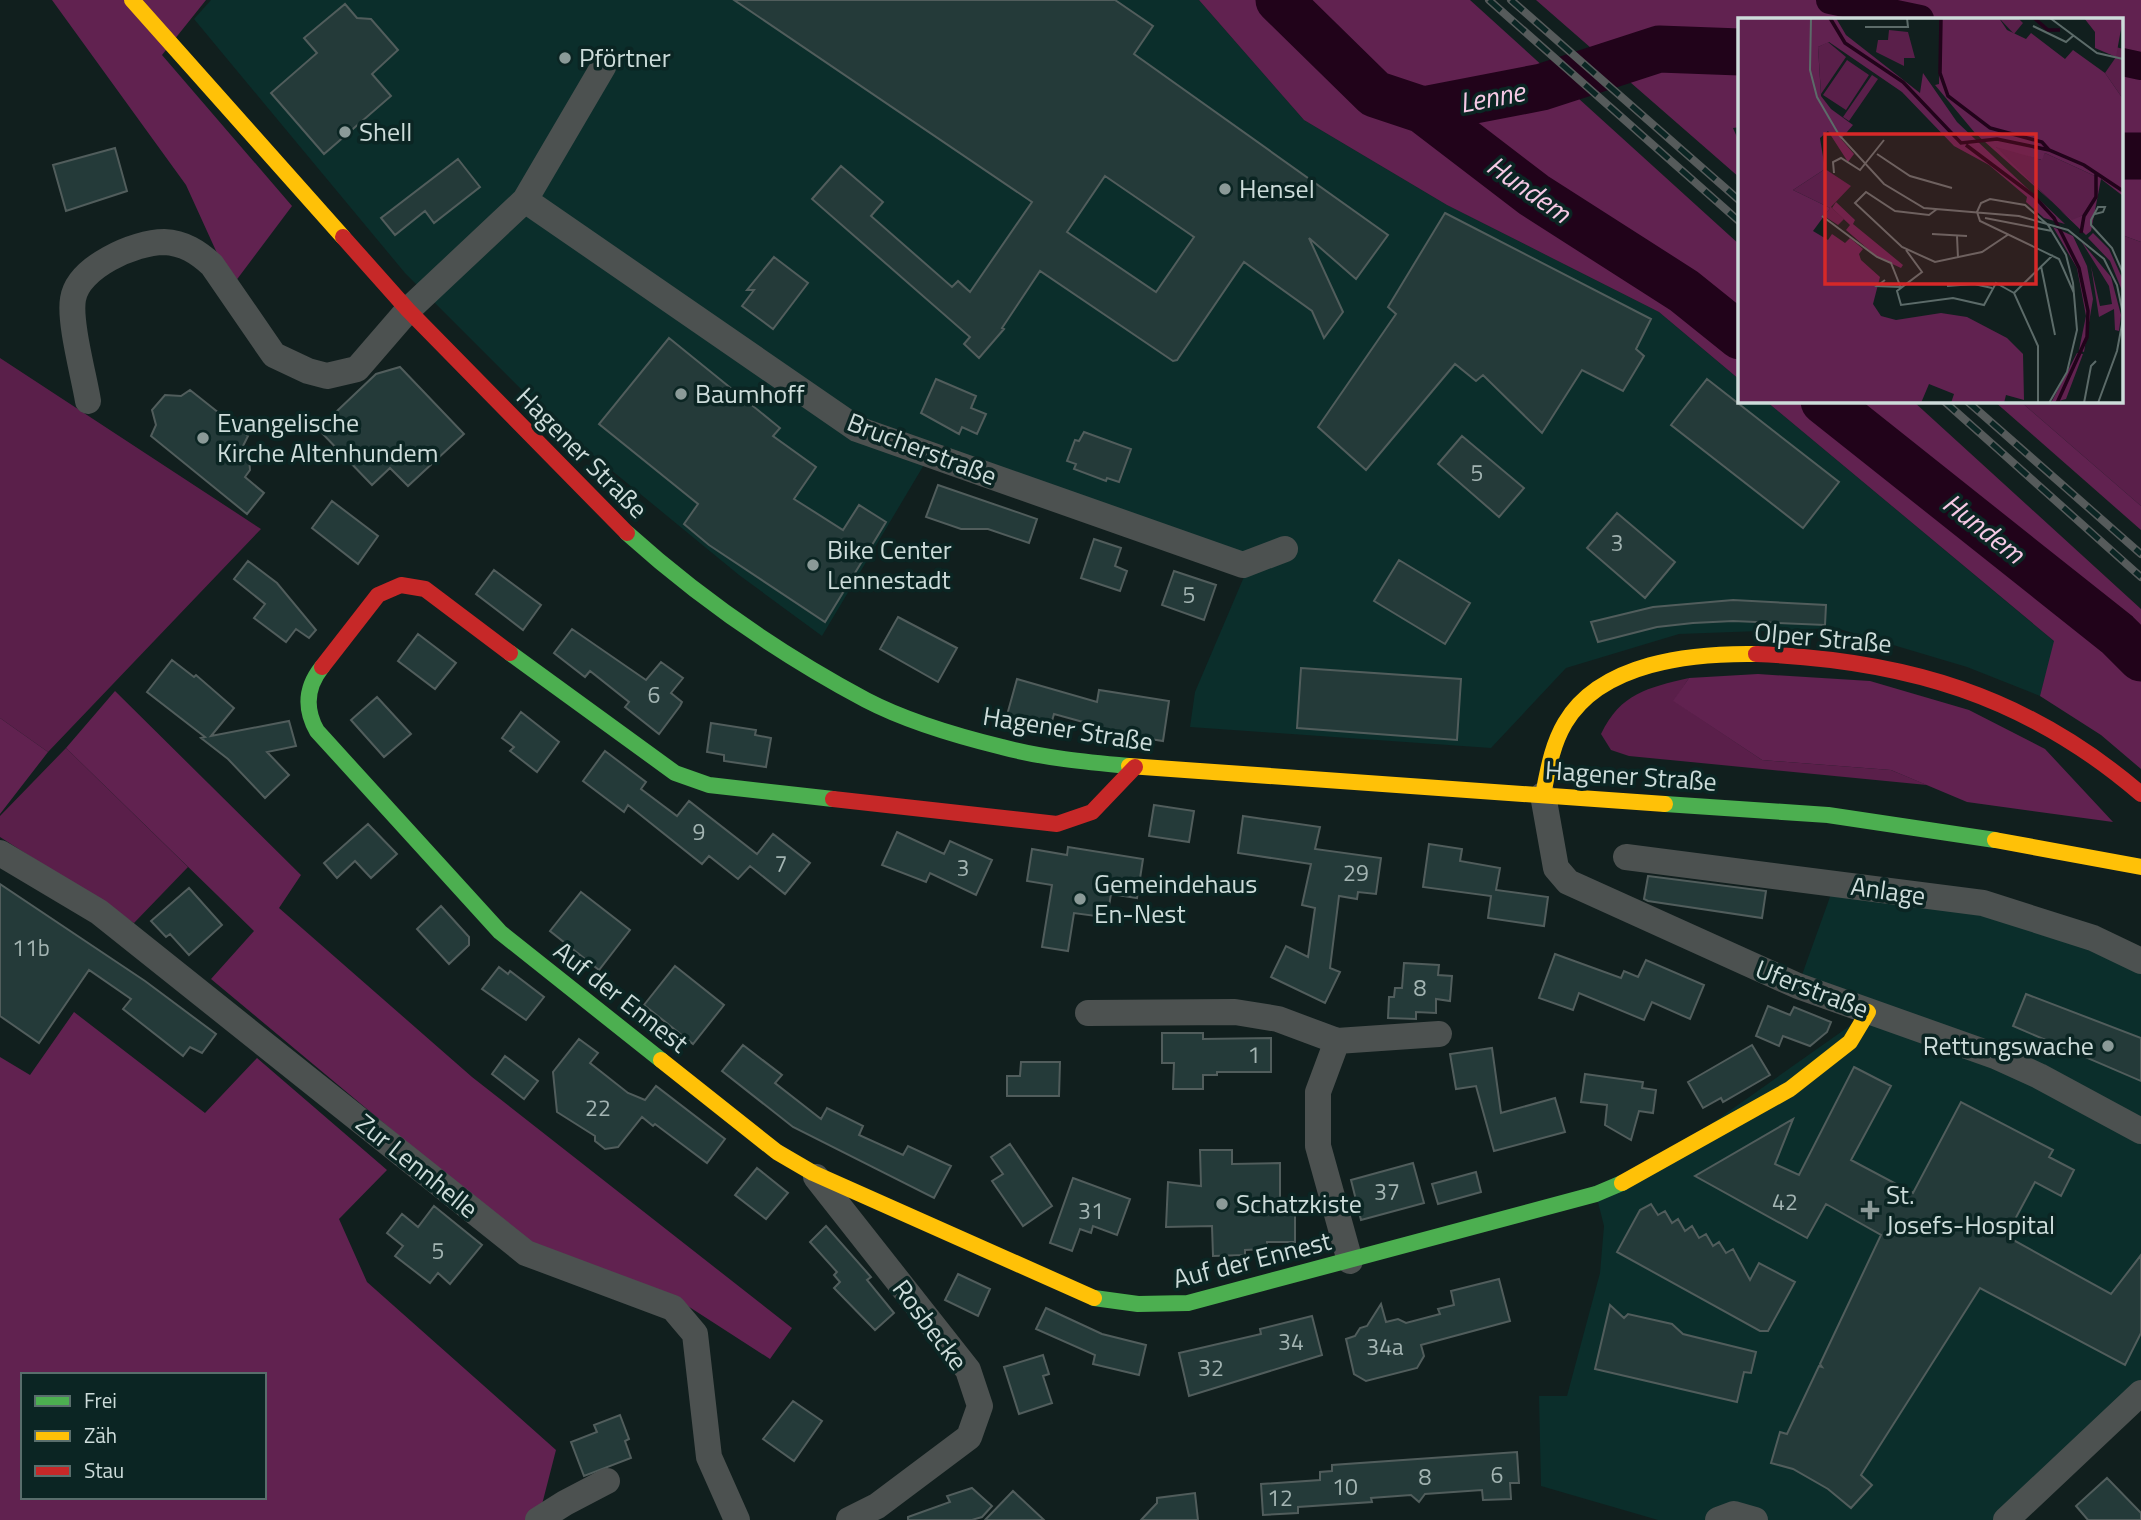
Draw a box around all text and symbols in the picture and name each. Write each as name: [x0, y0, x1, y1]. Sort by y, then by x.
inset map: [1738, 18, 2124, 402]
place label: Pförtner: [579, 38, 671, 77]
marker: Pförtner: [557, 50, 573, 66]
water label: Lenne: [1456, 69, 1530, 124]
place label: Shell: [359, 112, 412, 151]
marker: Shell: [337, 124, 353, 140]
water label: Hundem: [1478, 144, 1581, 234]
place label: Hensel: [1239, 169, 1315, 208]
marker: Hensel: [1217, 181, 1233, 197]
place label: Baumhoff: [695, 374, 805, 413]
street label: Hagener Straße: [508, 378, 657, 527]
marker: Baumhoff: [673, 386, 689, 402]
street label: Brucherstraße: [842, 402, 1003, 495]
place label: Evangelische Kirche Altenhundem: [217, 403, 438, 472]
marker: Evangelische Kirche Altenhundem: [195, 430, 211, 446]
house number: 5: [1471, 455, 1483, 490]
water label: Hundem: [1934, 482, 2036, 574]
house number: 3: [1611, 525, 1623, 560]
place label: Bike Center Lennestadt: [827, 530, 952, 599]
marker: Bike Center Lennestadt: [805, 557, 821, 573]
house number: 5: [1183, 577, 1195, 612]
street label: Olper Straße: [1753, 612, 1893, 663]
house number: 6: [648, 677, 660, 712]
street label: Hagener Straße: [980, 696, 1156, 761]
street label: Hagener Straße: [1544, 750, 1718, 801]
house number: 9: [693, 814, 705, 849]
house number: 7: [775, 846, 787, 881]
house number: 3: [957, 850, 969, 885]
house number: 29: [1343, 855, 1369, 890]
place label: Gemeindehaus En-Nest: [1094, 864, 1257, 933]
street label: Anlage: [1848, 866, 1928, 915]
marker: Gemeindehaus En-Nest: [1072, 891, 1088, 907]
house number: 11b: [12, 930, 50, 965]
street label: Auf der Ennest: [546, 931, 697, 1062]
street label: Uferstraße: [1750, 949, 1875, 1028]
house number: 8: [1414, 970, 1427, 1005]
place label: Rettungswache: [1923, 1026, 2094, 1065]
house number: 1: [1248, 1037, 1260, 1072]
marker: Rettungswache: [2100, 1038, 2116, 1054]
house number: 22: [585, 1090, 611, 1125]
street label: Zur Lennhelle: [348, 1104, 487, 1227]
house number: 37: [1374, 1174, 1400, 1209]
place label: St. Josefs-Hospital: [1886, 1175, 2055, 1244]
place label: Schatzkiste: [1236, 1184, 1362, 1223]
house number: 42: [1772, 1184, 1798, 1219]
house number: 31: [1078, 1193, 1104, 1228]
marker: Schatzkiste: [1214, 1196, 1230, 1212]
marker: St. Josefs-Hospital: [1860, 1200, 1880, 1220]
street label: Auf der Ennest: [1169, 1221, 1335, 1298]
house number: 5: [432, 1233, 444, 1268]
street label: Rosbecke: [883, 1271, 978, 1378]
house number: 34: [1278, 1324, 1304, 1359]
house number: 34a: [1366, 1329, 1404, 1364]
house number: 32: [1198, 1350, 1224, 1385]
legend: [21, 1373, 266, 1499]
text: Frei: [84, 1384, 117, 1416]
text: Zäh: [84, 1419, 117, 1451]
text: Stau: [84, 1454, 124, 1486]
house number: 6: [1491, 1457, 1503, 1492]
house number: 8: [1419, 1459, 1432, 1494]
house number: 10: [1332, 1469, 1358, 1504]
house number: 12: [1267, 1480, 1293, 1515]

